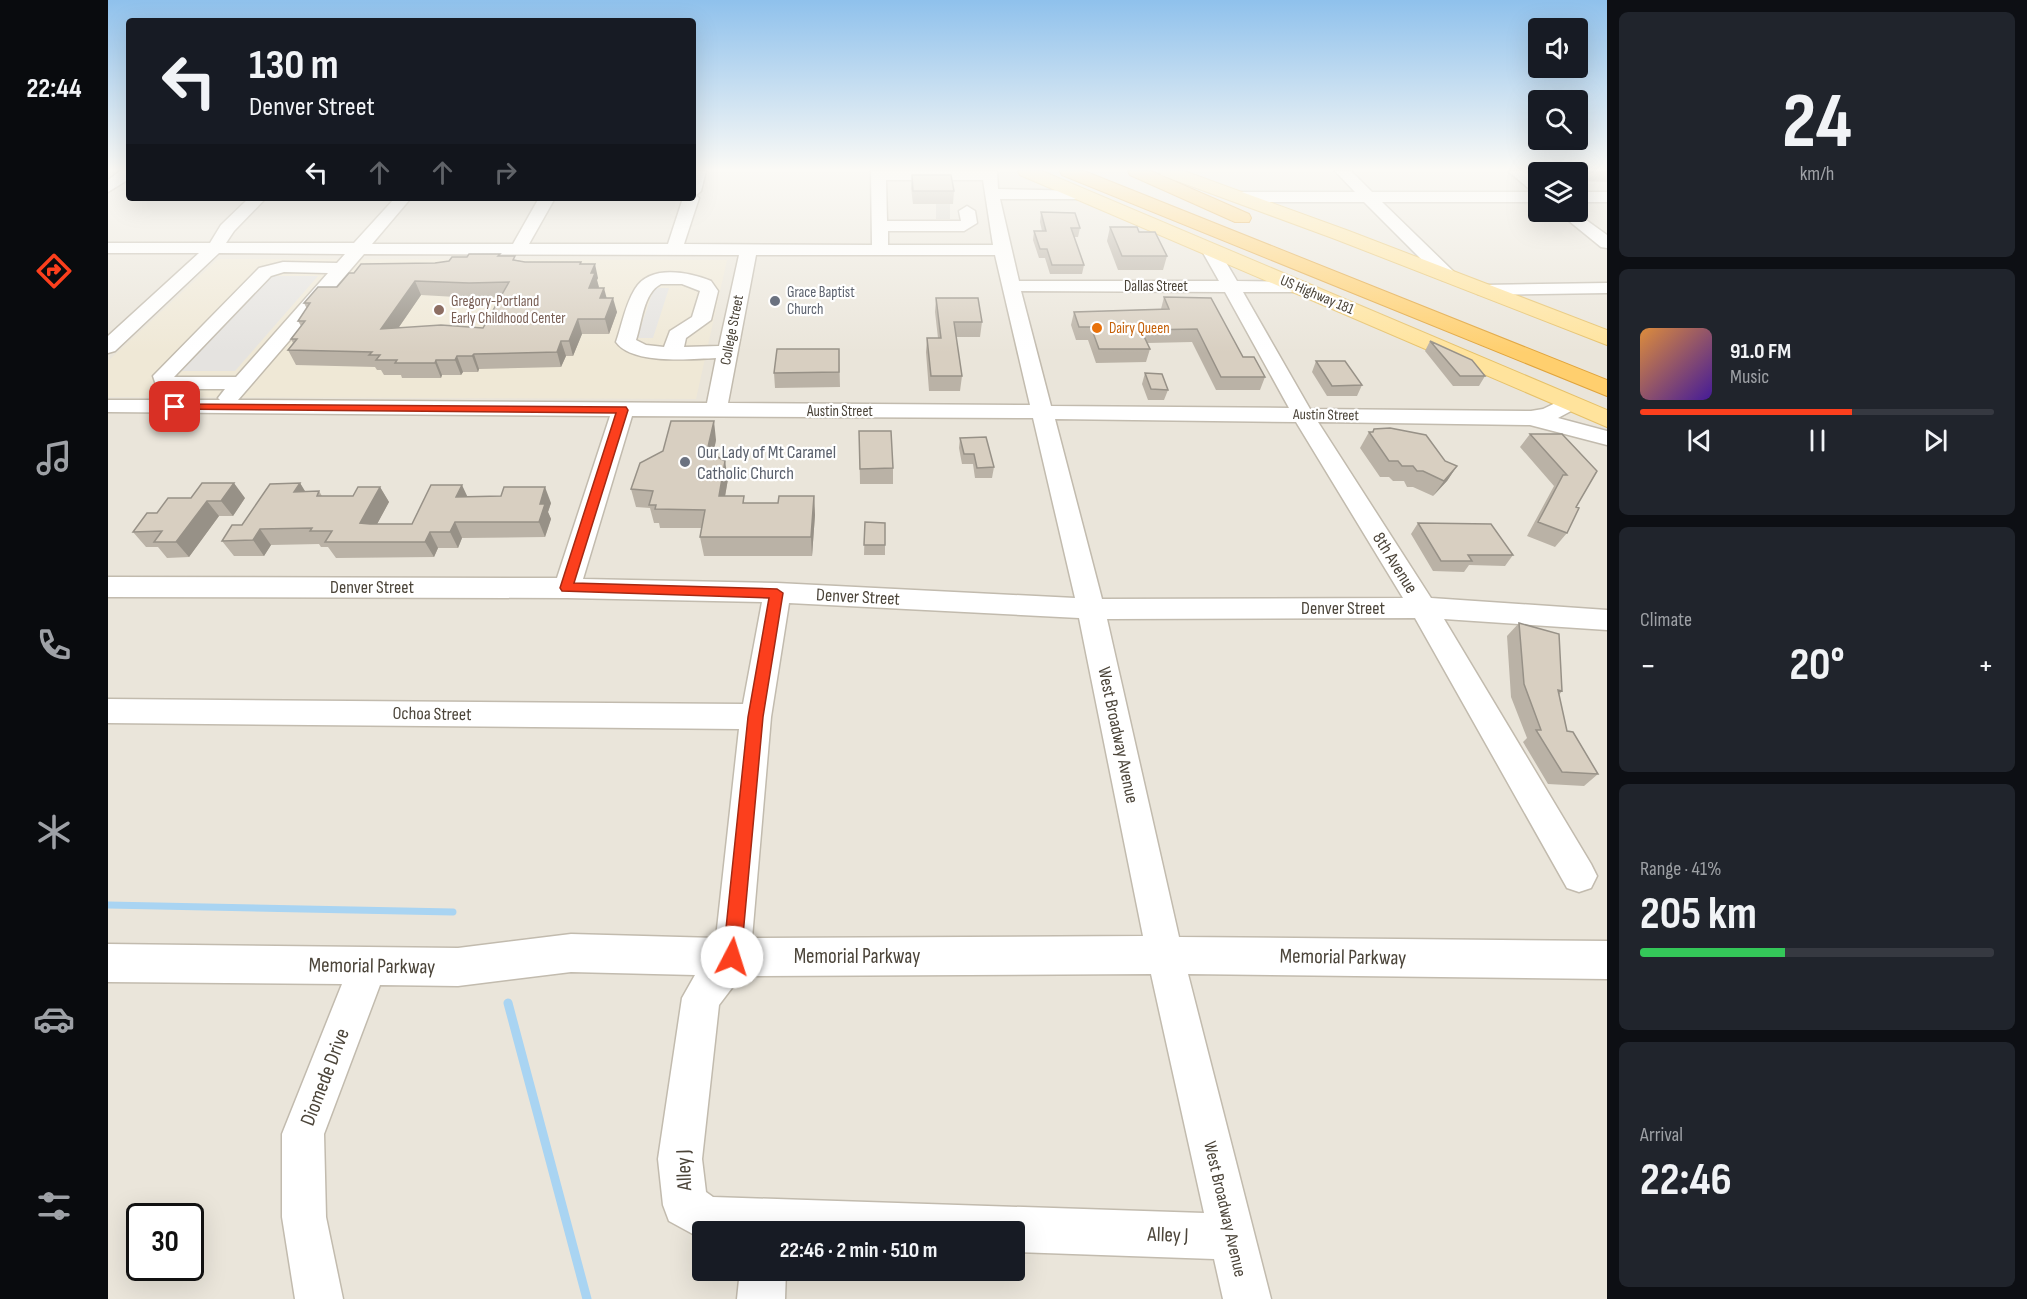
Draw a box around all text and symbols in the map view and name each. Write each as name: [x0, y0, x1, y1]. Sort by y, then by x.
map controls: [1528, 18, 1588, 222]
button: sound: [1528, 18, 1588, 78]
text: 130 m: [249, 40, 339, 91]
icon: left: [150, 42, 228, 120]
text: 22:44: [27, 73, 81, 105]
text: 24: [1782, 76, 1852, 169]
button: search: [1528, 90, 1588, 150]
text: Denver Street: [249, 91, 375, 123]
icon: left: [300, 156, 333, 189]
icon: ahead: [363, 156, 396, 189]
icon: ahead: [426, 156, 459, 189]
icon: right: [489, 156, 522, 189]
button: layers: [1528, 162, 1588, 222]
text: km/h: [1800, 162, 1834, 186]
icon: directions: [33, 250, 75, 292]
street label: US Highway 181: [1277, 271, 1357, 319]
street label: Dallas Street: [1124, 277, 1188, 296]
place label: Grace Baptist Church: [787, 283, 855, 319]
place label: Gregory-Portland Early Childhood Center: [451, 292, 566, 328]
street label: College Street: [716, 293, 748, 367]
marker: Grace Baptist Church: [768, 294, 782, 308]
marker: Gregory-Portland Early Childhood Center: [432, 303, 446, 317]
place label: Dairy Queen: [1109, 319, 1170, 338]
marker: Dairy Queen: [1090, 321, 1104, 335]
text: 91.0 FM: [1730, 338, 1791, 365]
text: Music: [1730, 365, 1769, 389]
pin: [149, 381, 200, 432]
icon: arrive: [158, 390, 191, 423]
street label: Austin Street: [806, 402, 873, 421]
street label: Austin Street: [1292, 405, 1360, 425]
icon: previous: [1683, 424, 1716, 457]
icon: pause: [1801, 424, 1834, 457]
icon: next: [1919, 424, 1952, 457]
icon: music: [33, 437, 75, 479]
place label: Our Lady of Mt Caramel Catholic Church: [697, 442, 836, 484]
marker: Our Lady of Mt Caramel Catholic Church: [678, 455, 692, 469]
street label: 8th Avenue: [1368, 529, 1422, 597]
street label: Denver Street: [330, 577, 414, 598]
street label: Denver Street: [816, 584, 901, 610]
street label: Denver Street: [1301, 598, 1385, 619]
text: Climate: [1640, 608, 1692, 632]
icon: phone: [33, 624, 75, 666]
text: 20°: [1789, 638, 1845, 693]
text: −: [1640, 646, 1656, 686]
text: +: [1978, 646, 1994, 686]
street label: West Broadway Avenue: [1093, 665, 1143, 805]
street label: Ochoa Street: [392, 703, 472, 725]
icon: climate: [33, 811, 75, 853]
text: Range · 41%: [1640, 857, 1721, 881]
text: 205 km: [1640, 887, 1757, 942]
position arrow: [700, 925, 764, 989]
street label: Memorial Parkway: [1279, 943, 1407, 971]
street label: Memorial Parkway: [794, 944, 920, 969]
street label: Memorial Parkway: [308, 952, 436, 980]
icon: car: [33, 998, 75, 1040]
street label: Diomede Drive: [295, 1025, 355, 1129]
text: Arrival: [1640, 1123, 1683, 1147]
street label: West Broadway Avenue: [1199, 1139, 1251, 1279]
street label: Alley J: [671, 1149, 697, 1192]
text: 22:46: [1640, 1153, 1732, 1208]
icon: filters: [33, 1185, 75, 1227]
speed limit sign: 30: [126, 1203, 204, 1281]
street label: Alley J: [1146, 1222, 1189, 1248]
text: 22:46 · 2 min · 510 m: [780, 1237, 937, 1264]

